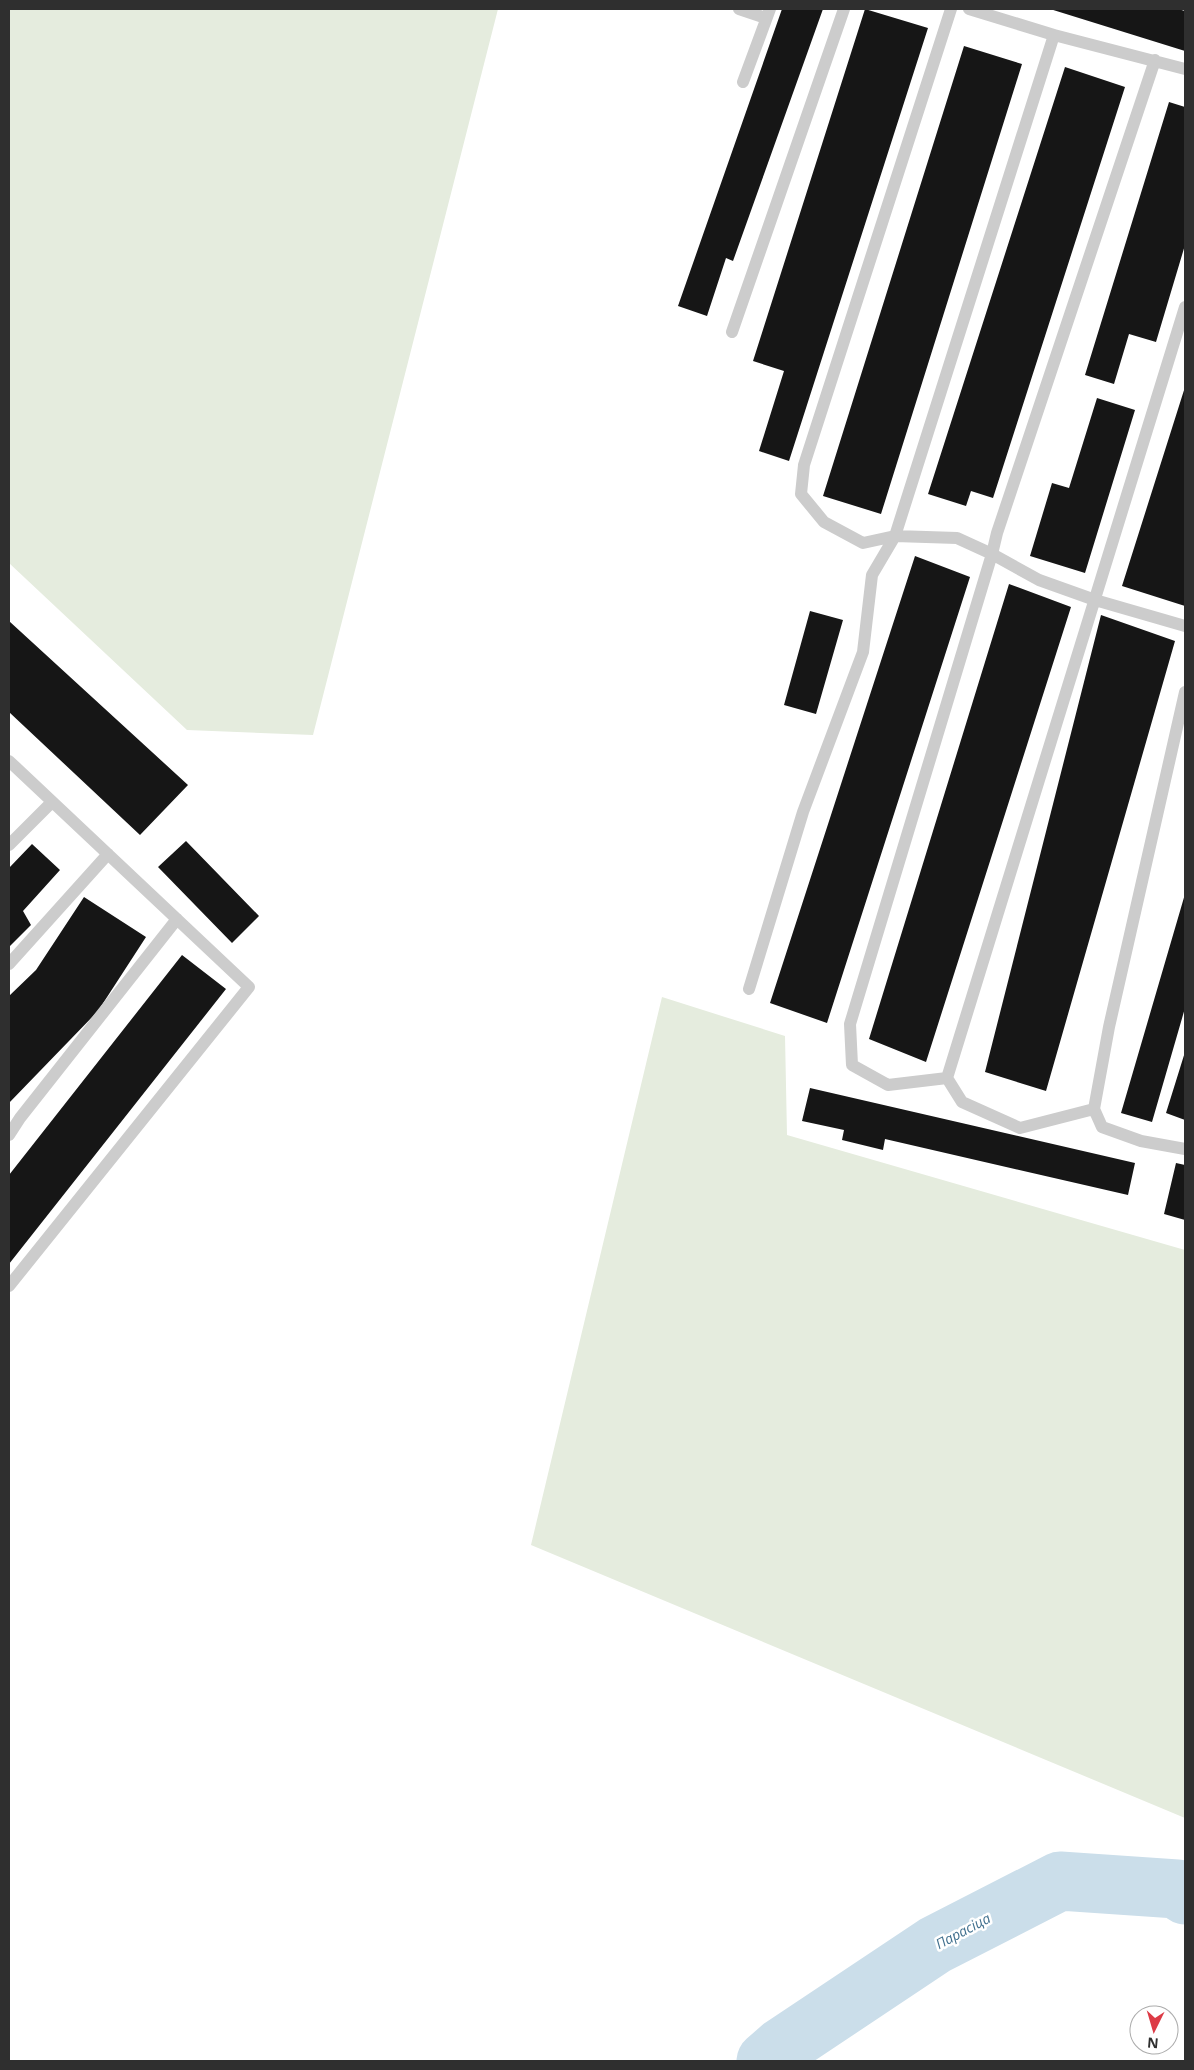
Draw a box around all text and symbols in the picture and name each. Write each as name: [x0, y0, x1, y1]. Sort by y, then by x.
water label: Парасіца: [932, 1908, 994, 1953]
north arrow: [1129, 2005, 1179, 2055]
text: N: [1146, 2033, 1159, 2053]

